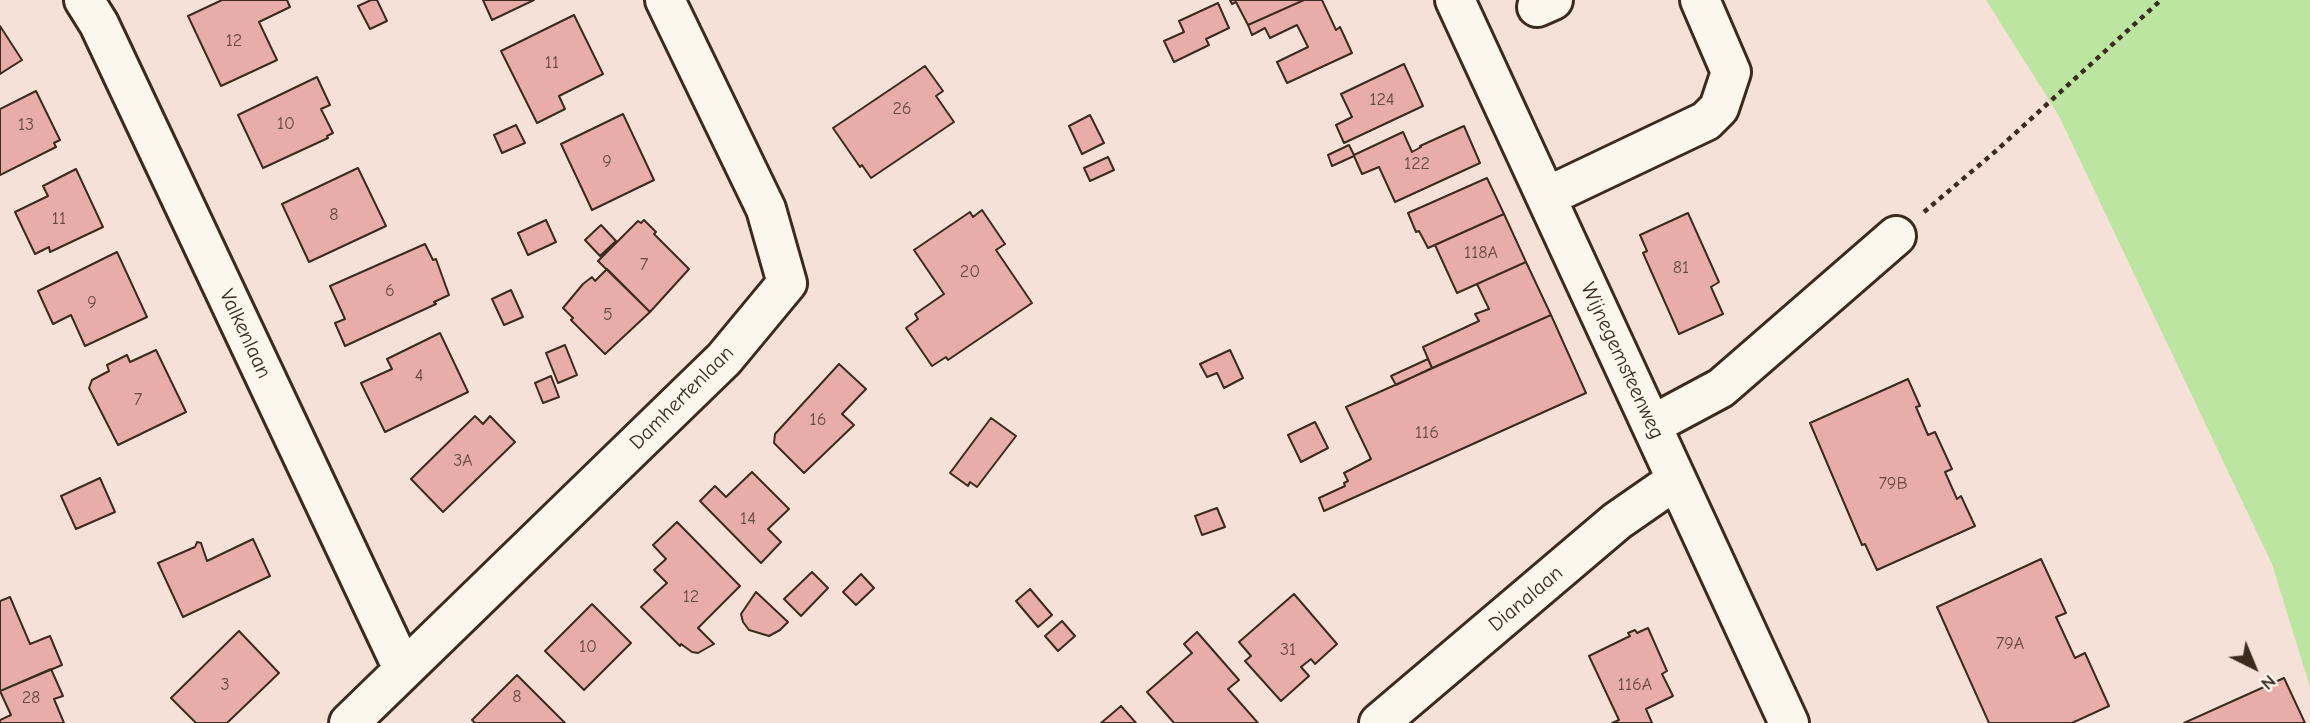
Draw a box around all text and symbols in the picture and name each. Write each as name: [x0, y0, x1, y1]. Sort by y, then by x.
house number: 12: [226, 30, 242, 52]
house number: 11: [545, 52, 559, 74]
house number: 124: [1369, 89, 1395, 111]
house number: 26: [892, 98, 912, 120]
house number: 10: [277, 113, 295, 135]
house number: 13: [18, 114, 34, 136]
house number: 9: [602, 151, 612, 173]
house number: 122: [1404, 153, 1430, 175]
house number: 8: [329, 204, 339, 226]
house number: 11: [52, 208, 66, 230]
house number: 118A: [1464, 242, 1498, 264]
house number: 7: [640, 254, 648, 276]
house number: 81: [1673, 257, 1689, 279]
house number: 20: [960, 261, 980, 283]
street label: Wijnegemsteenweg: [1575, 279, 1669, 443]
house number: 6: [385, 280, 395, 302]
street label: Valkenlaan: [213, 286, 277, 382]
house number: 9: [87, 292, 97, 314]
house number: 5: [603, 304, 613, 326]
street label: Damhertenlaan: [625, 341, 739, 455]
house number: 4: [415, 365, 423, 387]
house number: 7: [134, 389, 142, 411]
house number: 16: [810, 409, 826, 431]
house number: 116: [1415, 422, 1439, 444]
house number: 3A: [453, 450, 473, 472]
house number: 79B: [1878, 473, 1908, 495]
house number: 14: [740, 508, 756, 530]
street label: Dianalaan: [1484, 561, 1568, 637]
house number: 12: [683, 586, 699, 608]
north arrow: [2219, 632, 2289, 702]
house number: 79A: [1996, 633, 2024, 655]
house number: 10: [579, 636, 597, 658]
house number: 31: [1280, 639, 1296, 661]
text: N: [2256, 670, 2280, 695]
house number: 3: [220, 674, 230, 696]
house number: 116A: [1618, 674, 1652, 696]
house number: 8: [512, 686, 522, 708]
house number: 28: [22, 687, 40, 709]

